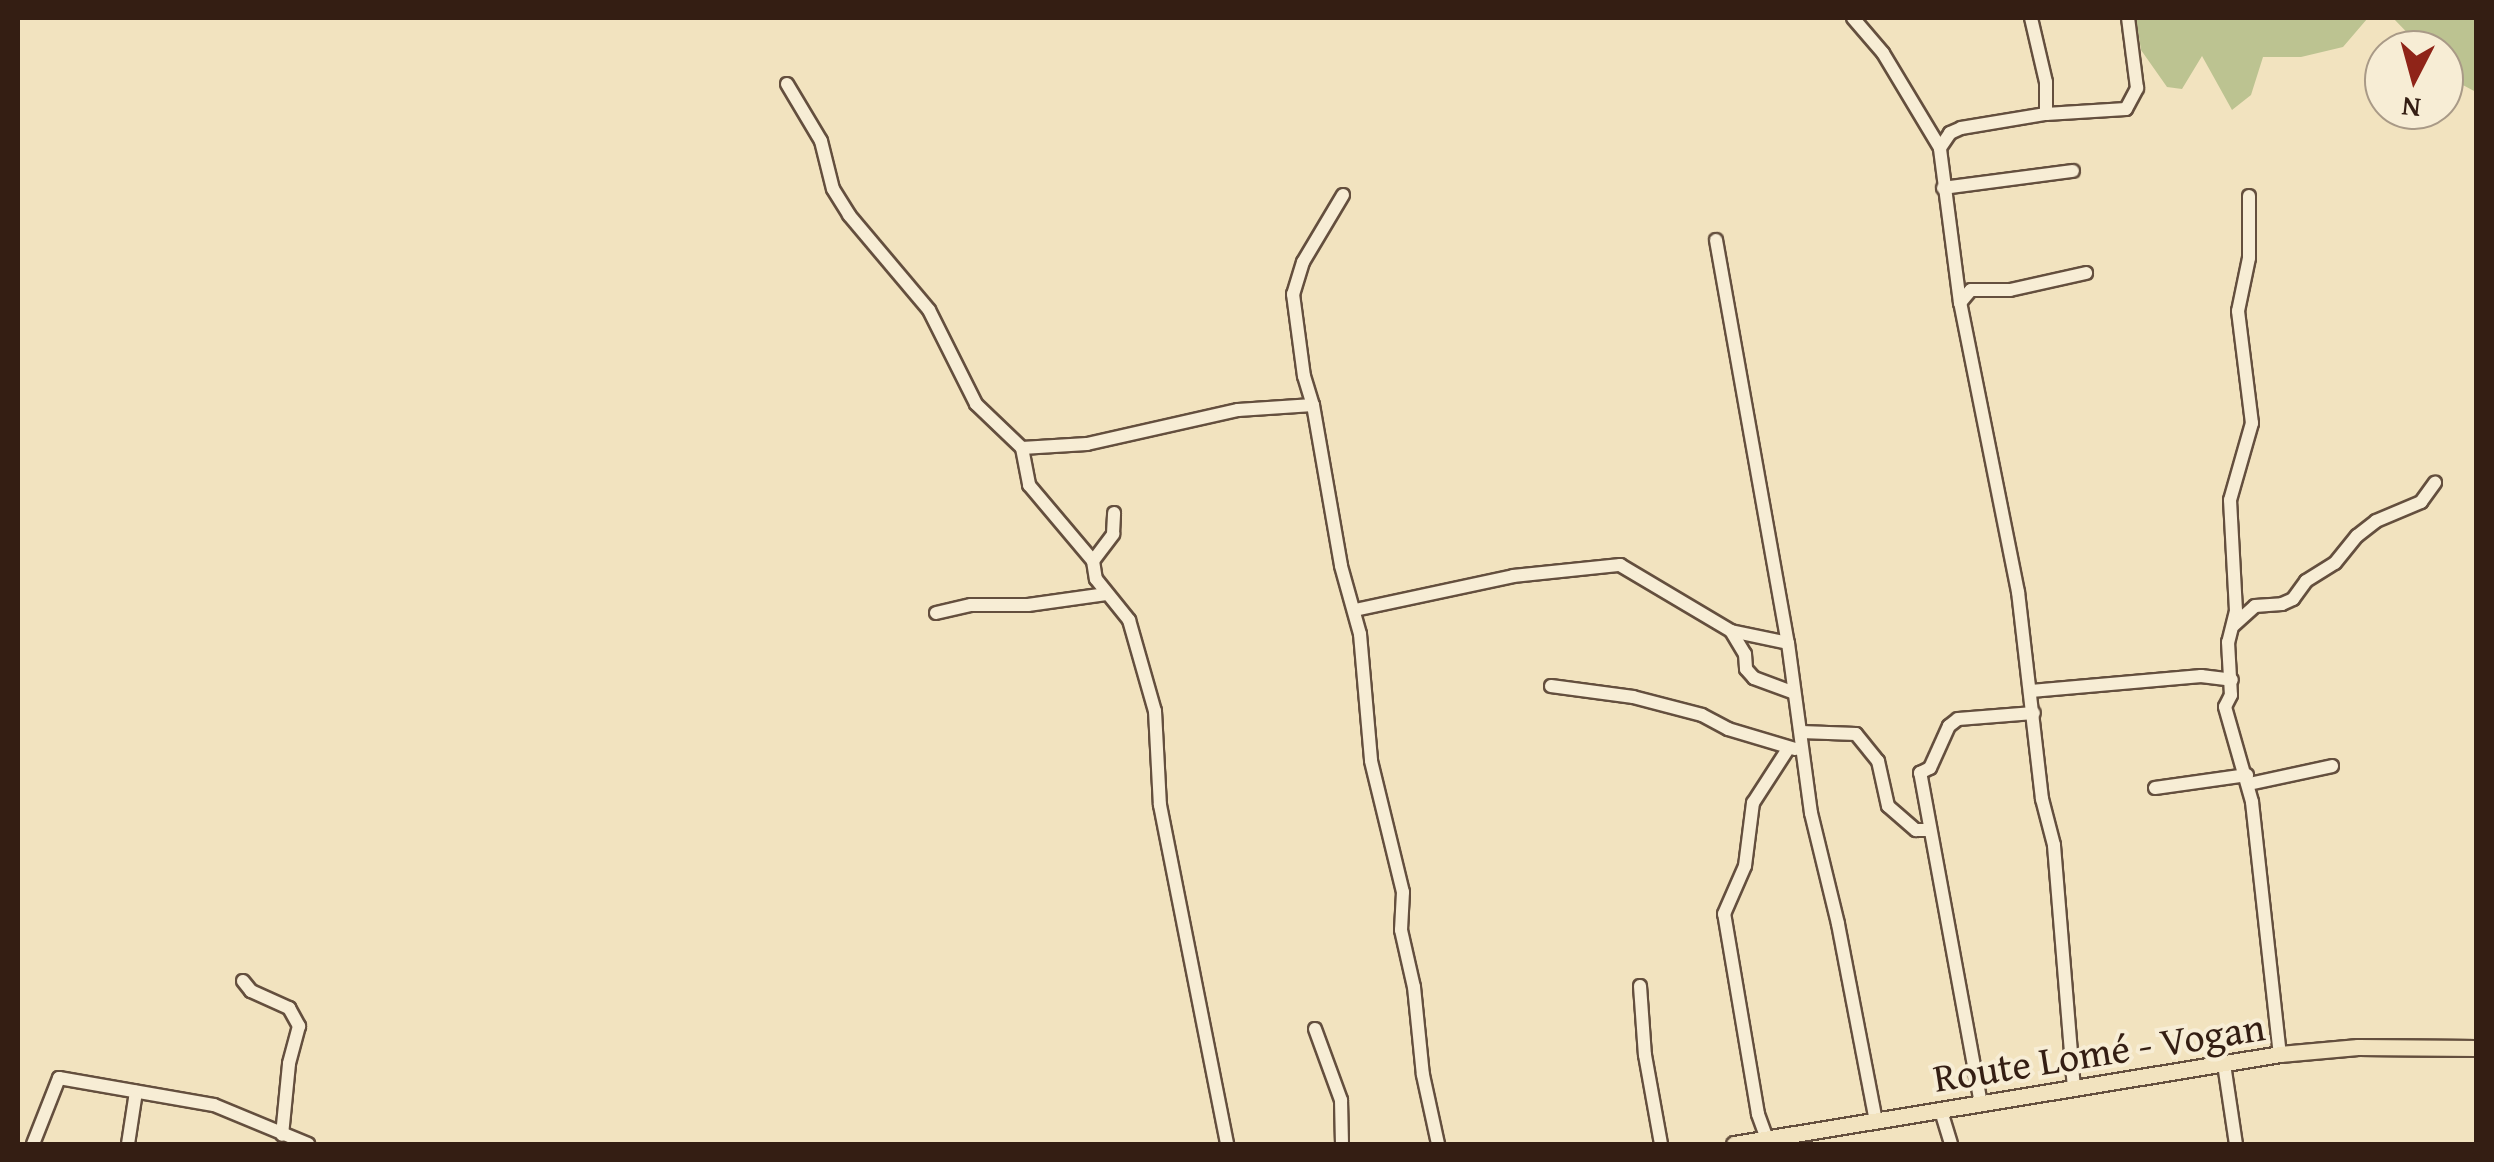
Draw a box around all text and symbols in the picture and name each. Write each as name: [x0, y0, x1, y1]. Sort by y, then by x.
north arrow: [2364, 30, 2464, 130]
text: N: [2400, 87, 2422, 130]
street label: Route Lomé - Vogan: [1930, 1002, 2268, 1102]

